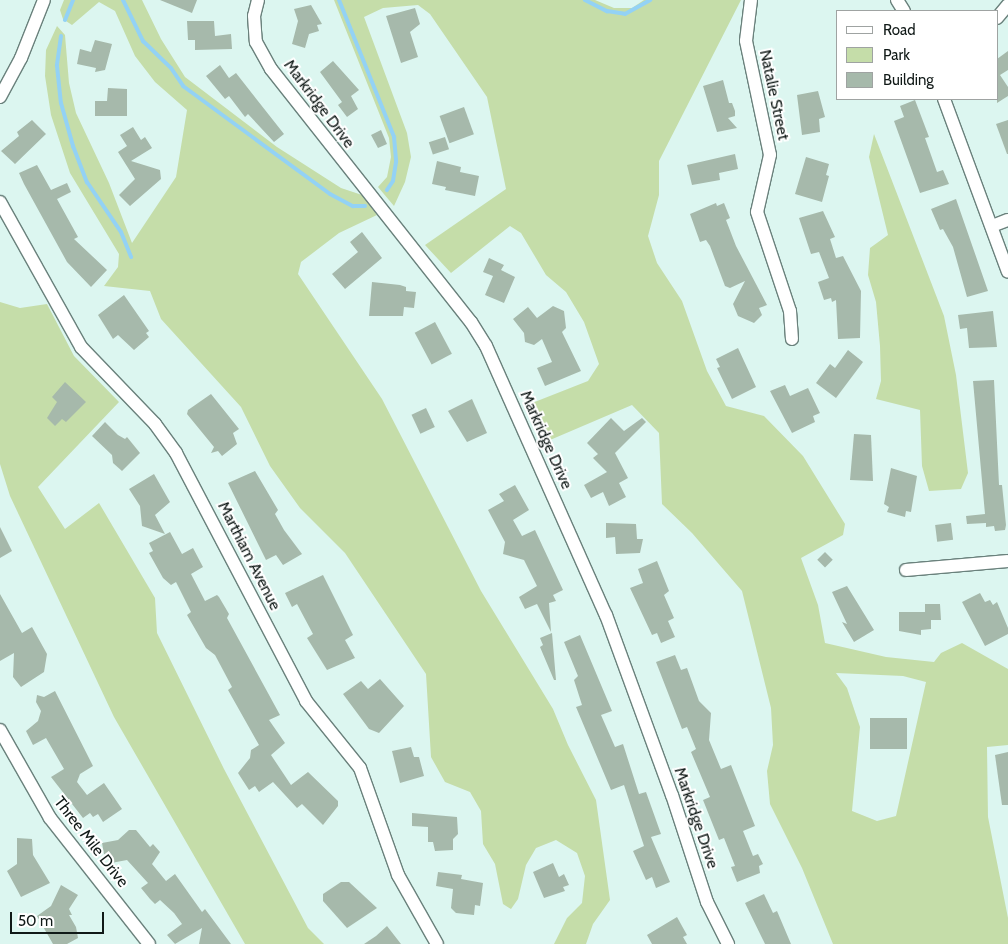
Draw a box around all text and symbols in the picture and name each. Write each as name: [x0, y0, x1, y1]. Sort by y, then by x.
legend: [836, 10, 998, 100]
text: Road: [883, 21, 916, 39]
text: Park: [883, 46, 910, 64]
street label: Natalie Street: [755, 48, 793, 142]
street label: Markridge Drive: [280, 56, 358, 152]
text: Building: [883, 71, 934, 89]
street label: Markridge Drive: [516, 388, 576, 492]
street label: Marthiam Avenue: [213, 499, 285, 613]
street label: Markridge Drive: [670, 765, 722, 871]
street label: Three Mile Drive: [50, 793, 132, 891]
scale bar: [12, 902, 106, 934]
text: 50 m: [18, 912, 53, 930]

